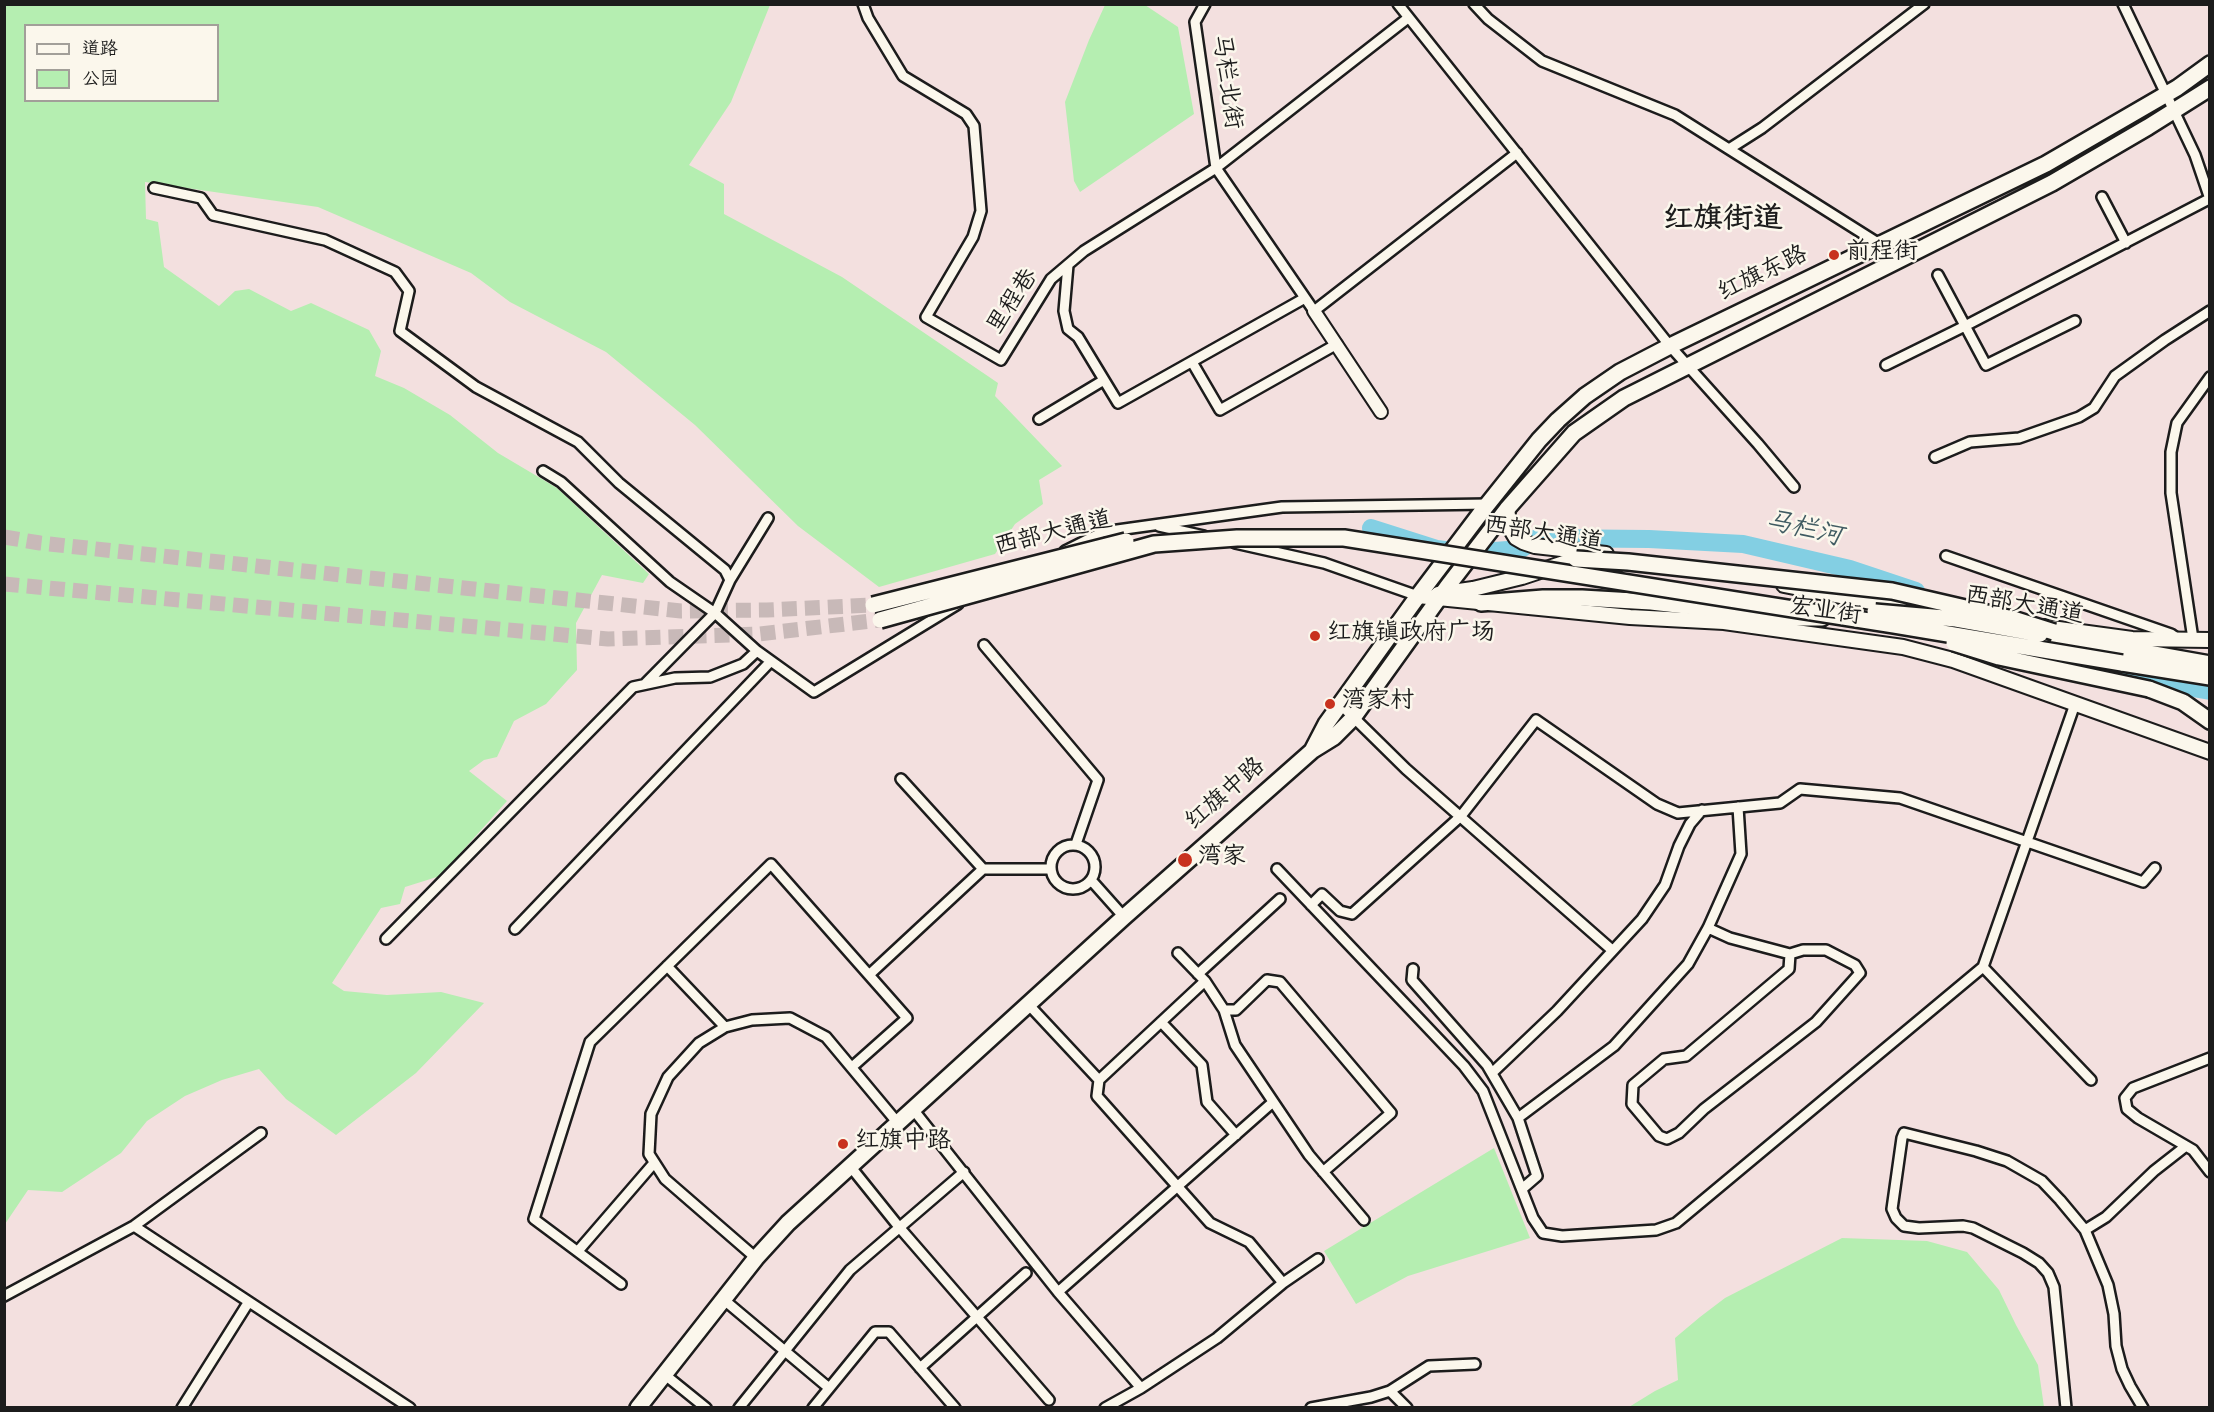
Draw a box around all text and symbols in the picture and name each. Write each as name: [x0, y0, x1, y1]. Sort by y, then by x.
legend: [24, 24, 219, 102]
street label: 马栏北街: [1203, 32, 1245, 132]
text: 道路: [82, 38, 118, 63]
text: 公园: [82, 68, 118, 93]
district label: 红旗街道: [1663, 205, 1783, 241]
place label: 前程街: [1846, 241, 1918, 269]
street label: 红旗东路: [1715, 242, 1813, 310]
marker: 前程街: [1827, 248, 1841, 262]
street label: 里程巷: [983, 265, 1047, 341]
street label: 西部大通道: [992, 508, 1116, 564]
water label: 马栏河: [1761, 508, 1845, 556]
street label: 西部大通道: [1481, 513, 1605, 561]
street label: 西部大通道: [1962, 583, 2086, 633]
street label: 宏业街: [1787, 595, 1863, 633]
place label: 红旗镇政府广场: [1327, 622, 1495, 650]
marker: 红旗镇政府广场: [1308, 629, 1322, 643]
place label: 湾家村: [1342, 690, 1414, 718]
marker: 湾家村: [1323, 697, 1337, 711]
street label: 红旗中路: [1181, 754, 1273, 838]
place label: 湾家: [1198, 846, 1246, 874]
marker: 湾家: [1176, 851, 1194, 869]
place label: 红旗中路: [855, 1130, 951, 1158]
marker: 红旗中路: [836, 1137, 850, 1151]

